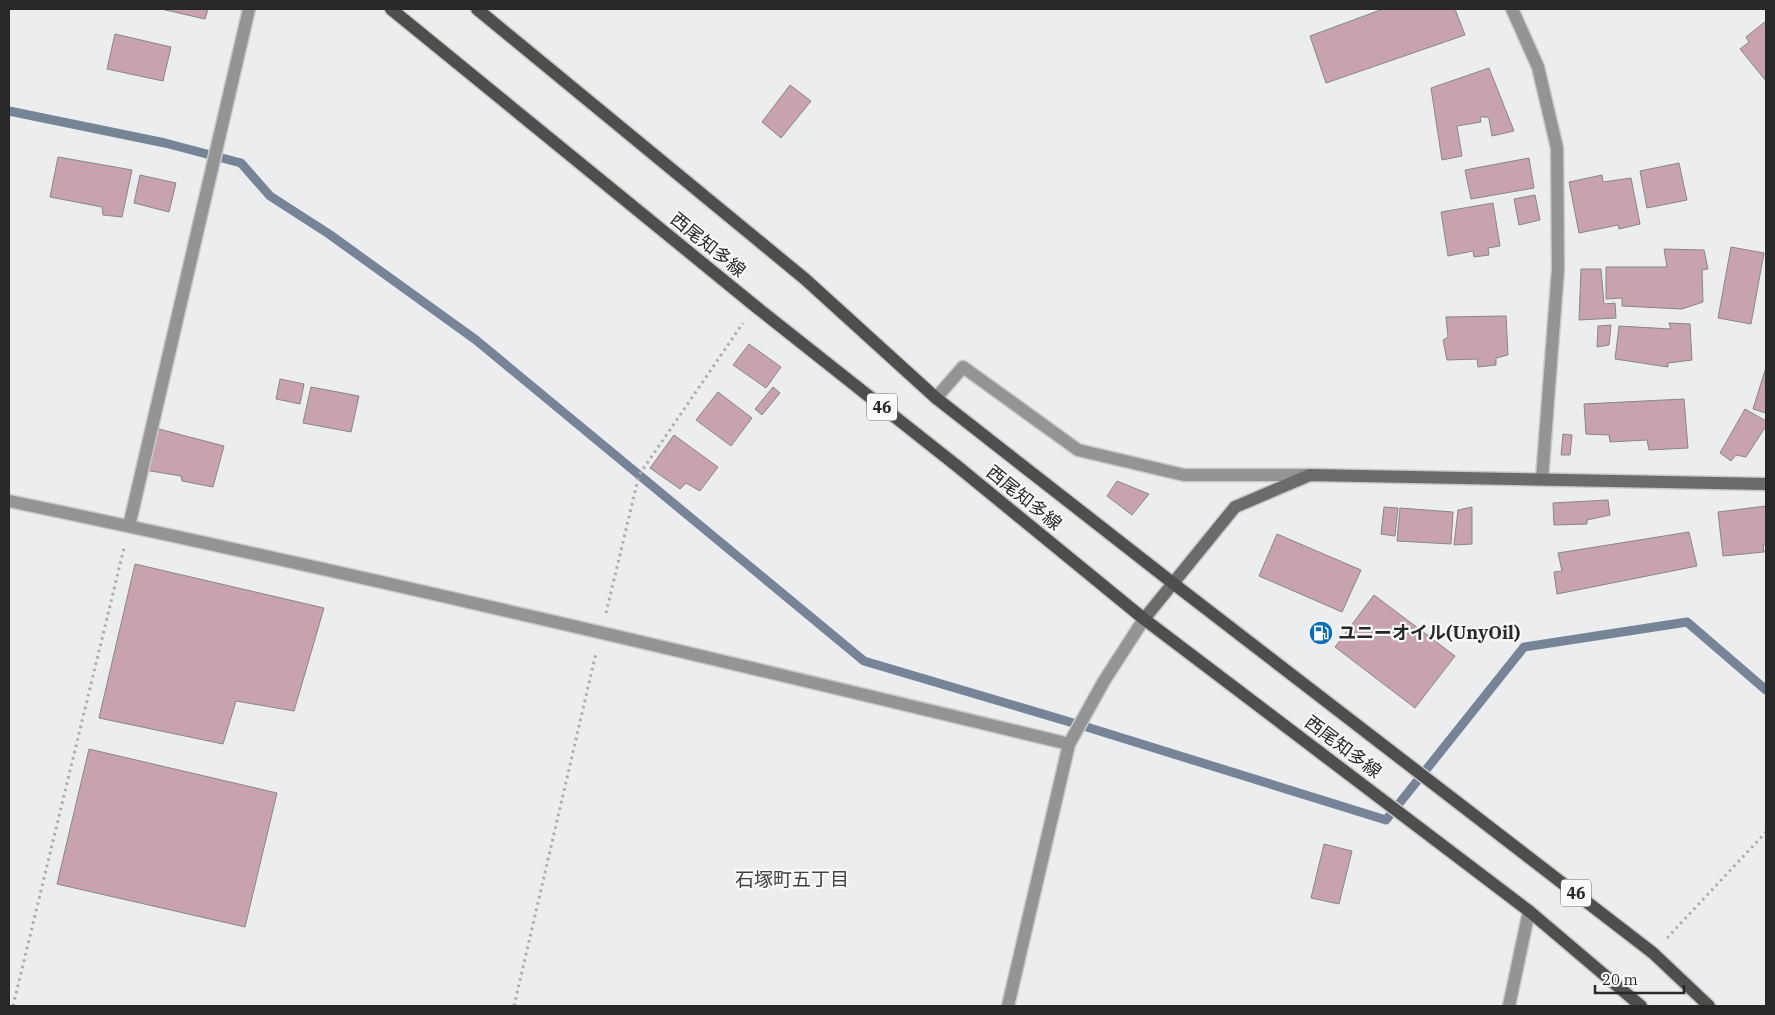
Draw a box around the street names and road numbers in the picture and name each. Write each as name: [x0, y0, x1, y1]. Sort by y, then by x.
street label: 西尾知多線: [666, 207, 751, 282]
road number: 46: [867, 394, 897, 421]
street label: 西尾知多線: [982, 460, 1067, 535]
street label: 西尾知多線: [1300, 710, 1386, 783]
road number: 46: [1561, 880, 1591, 906]

